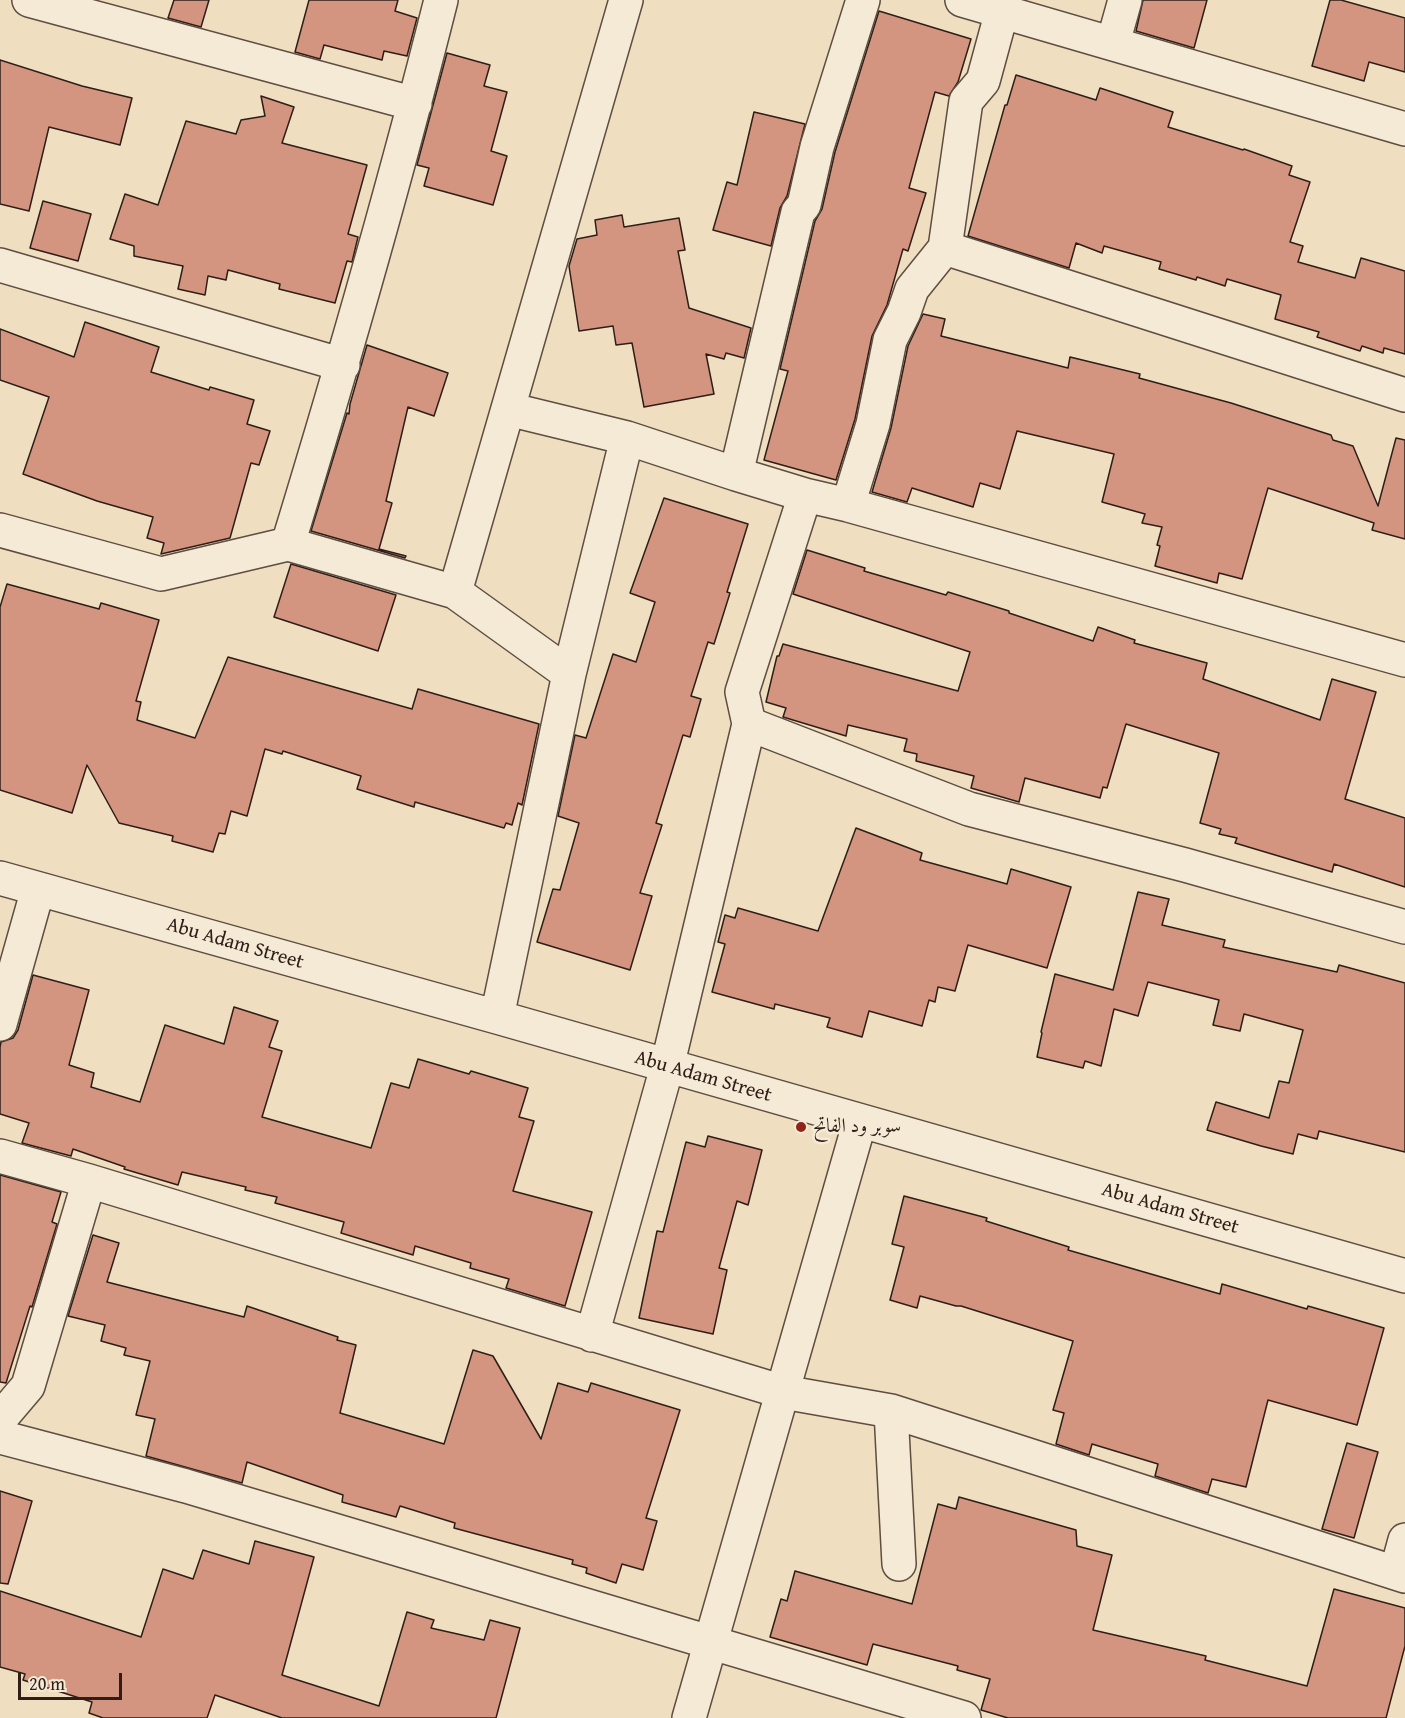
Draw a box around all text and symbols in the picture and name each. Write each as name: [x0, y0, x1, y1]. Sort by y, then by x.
street label: Abu Adam Street: [164, 913, 306, 975]
street label: Abu Adam Street: [632, 1046, 774, 1108]
place label: سوبر ود الفاتح: [813, 1115, 901, 1139]
marker: سوبر ود الفاتح: [794, 1120, 808, 1134]
street label: Abu Adam Street: [1099, 1178, 1241, 1240]
scale bar: [21, 1661, 124, 1699]
text: 20 m: [29, 1670, 65, 1697]

